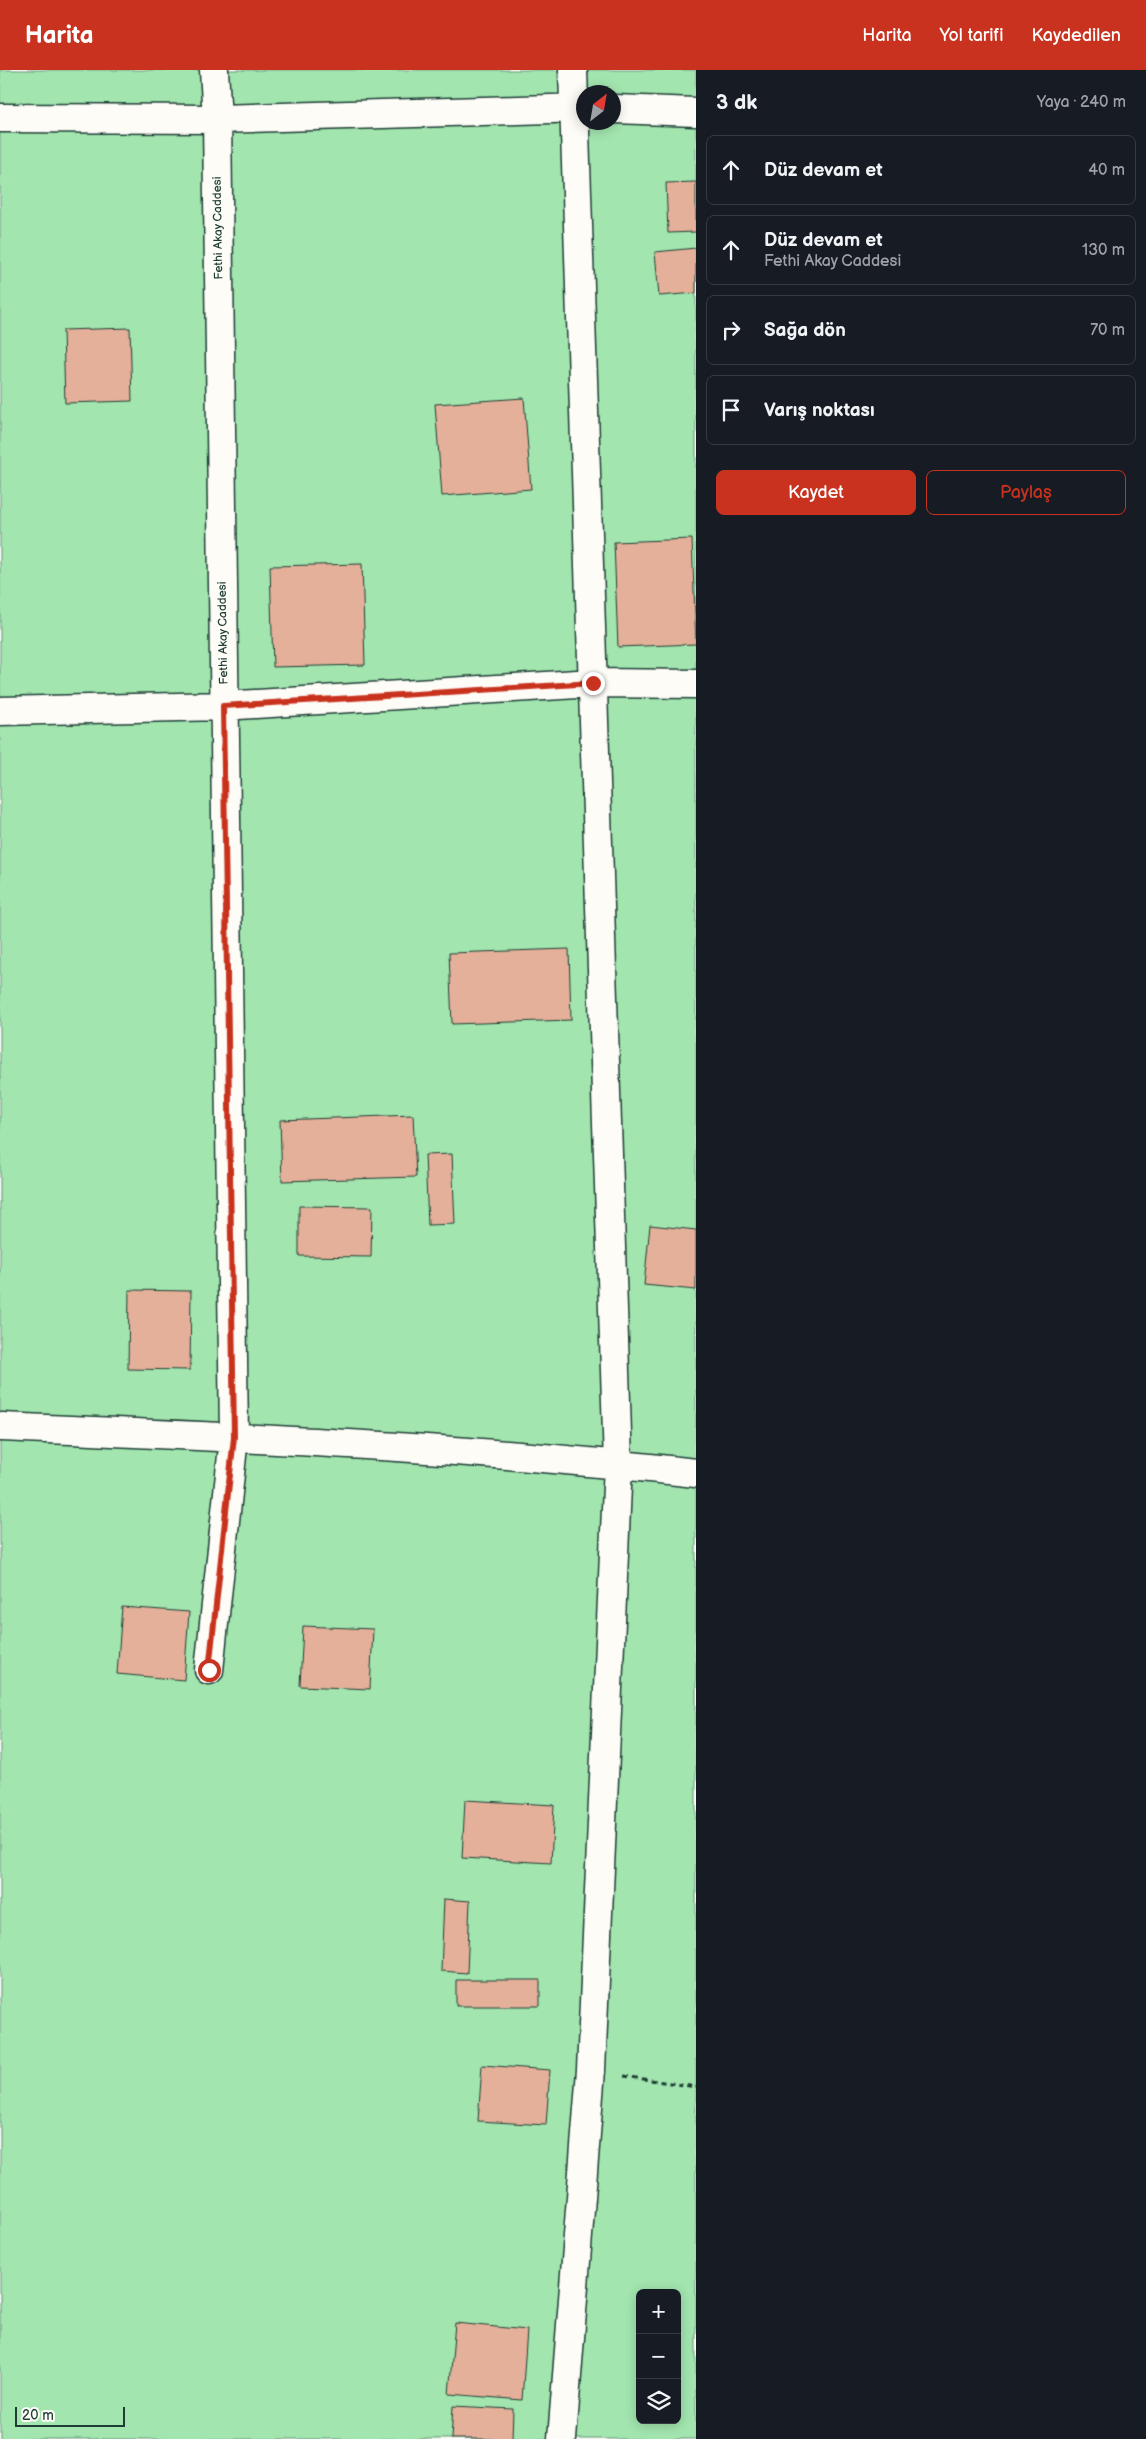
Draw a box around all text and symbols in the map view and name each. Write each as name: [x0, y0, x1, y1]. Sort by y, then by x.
text: Harita: [25, 21, 93, 50]
text: Harita: [862, 25, 912, 46]
text: Yol tarifi: [940, 25, 1003, 46]
text: Kaydedilen: [1031, 25, 1121, 46]
north arrow: [576, 85, 621, 130]
text: 3 dk: [716, 90, 757, 115]
text: Yaya · 240 m: [1037, 93, 1126, 112]
icon: ahead: [717, 156, 745, 184]
text: Düz devam et: [764, 159, 883, 182]
text: 40 m: [1088, 161, 1125, 180]
street label: Fethi Akay Caddesi: [210, 176, 226, 280]
text: Düz devam et: [764, 229, 883, 252]
icon: ahead: [717, 236, 745, 264]
text: 130 m: [1082, 241, 1125, 260]
text: Fethi Akay Caddesi: [764, 252, 901, 271]
icon: right: [717, 316, 745, 344]
text: Sağa dön: [764, 319, 846, 342]
text: 70 m: [1090, 321, 1125, 340]
icon: arrive: [717, 396, 745, 424]
text: Varış noktası: [764, 399, 875, 422]
button: Kaydet: [716, 470, 916, 515]
button: Paylaş: [926, 470, 1126, 515]
street label: Fethi Akay Caddesi: [215, 581, 231, 685]
route end: [582, 672, 605, 695]
route start: [198, 1659, 221, 1682]
map controls: [636, 2289, 681, 2424]
button: +: [636, 2289, 681, 2334]
button: −: [636, 2334, 681, 2379]
button: layers: [636, 2379, 681, 2424]
scale bar: [15, 2404, 125, 2427]
text: 20 m: [22, 2407, 54, 2424]

